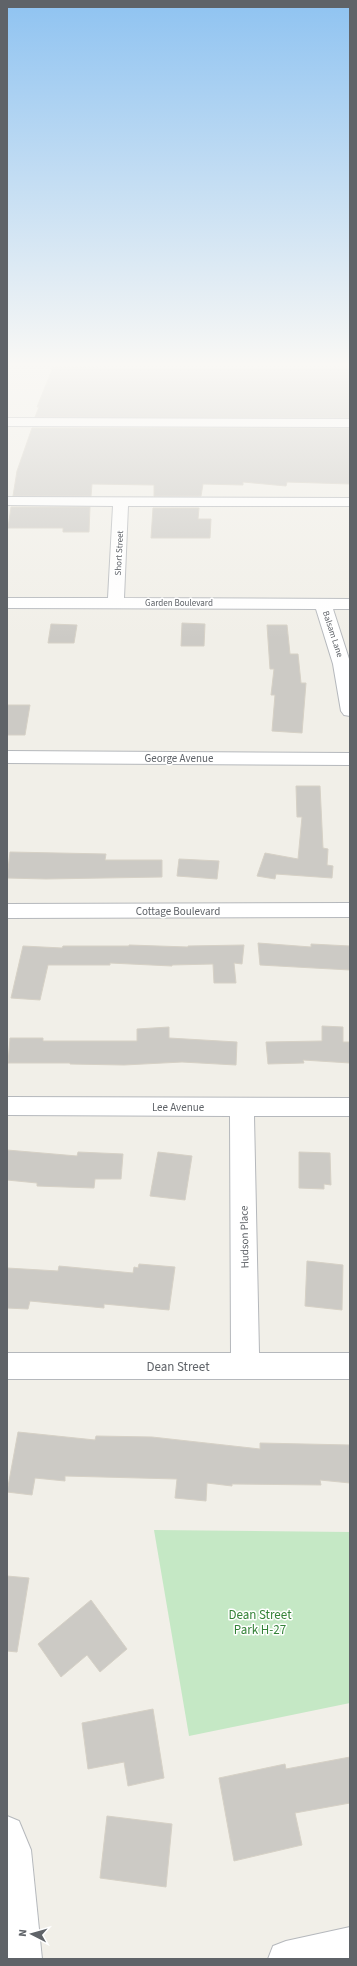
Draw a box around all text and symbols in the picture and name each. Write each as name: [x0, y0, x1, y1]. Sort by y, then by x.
street label: Short Street: [112, 530, 127, 576]
street label: Garden Boulevard: [145, 597, 213, 610]
street label: Balsam Lane: [319, 609, 346, 659]
street label: George Avenue: [145, 751, 214, 766]
street label: Cottage Boulevard: [136, 904, 220, 919]
street label: Lee Avenue: [152, 1100, 205, 1115]
street label: Hudson Place: [236, 1205, 253, 1269]
street label: Dean Street: [146, 1358, 210, 1376]
park label: Dean Street Park H-27: [228, 1606, 292, 1639]
north arrow: [12, 1914, 52, 1954]
text: N: [15, 1929, 30, 1937]

